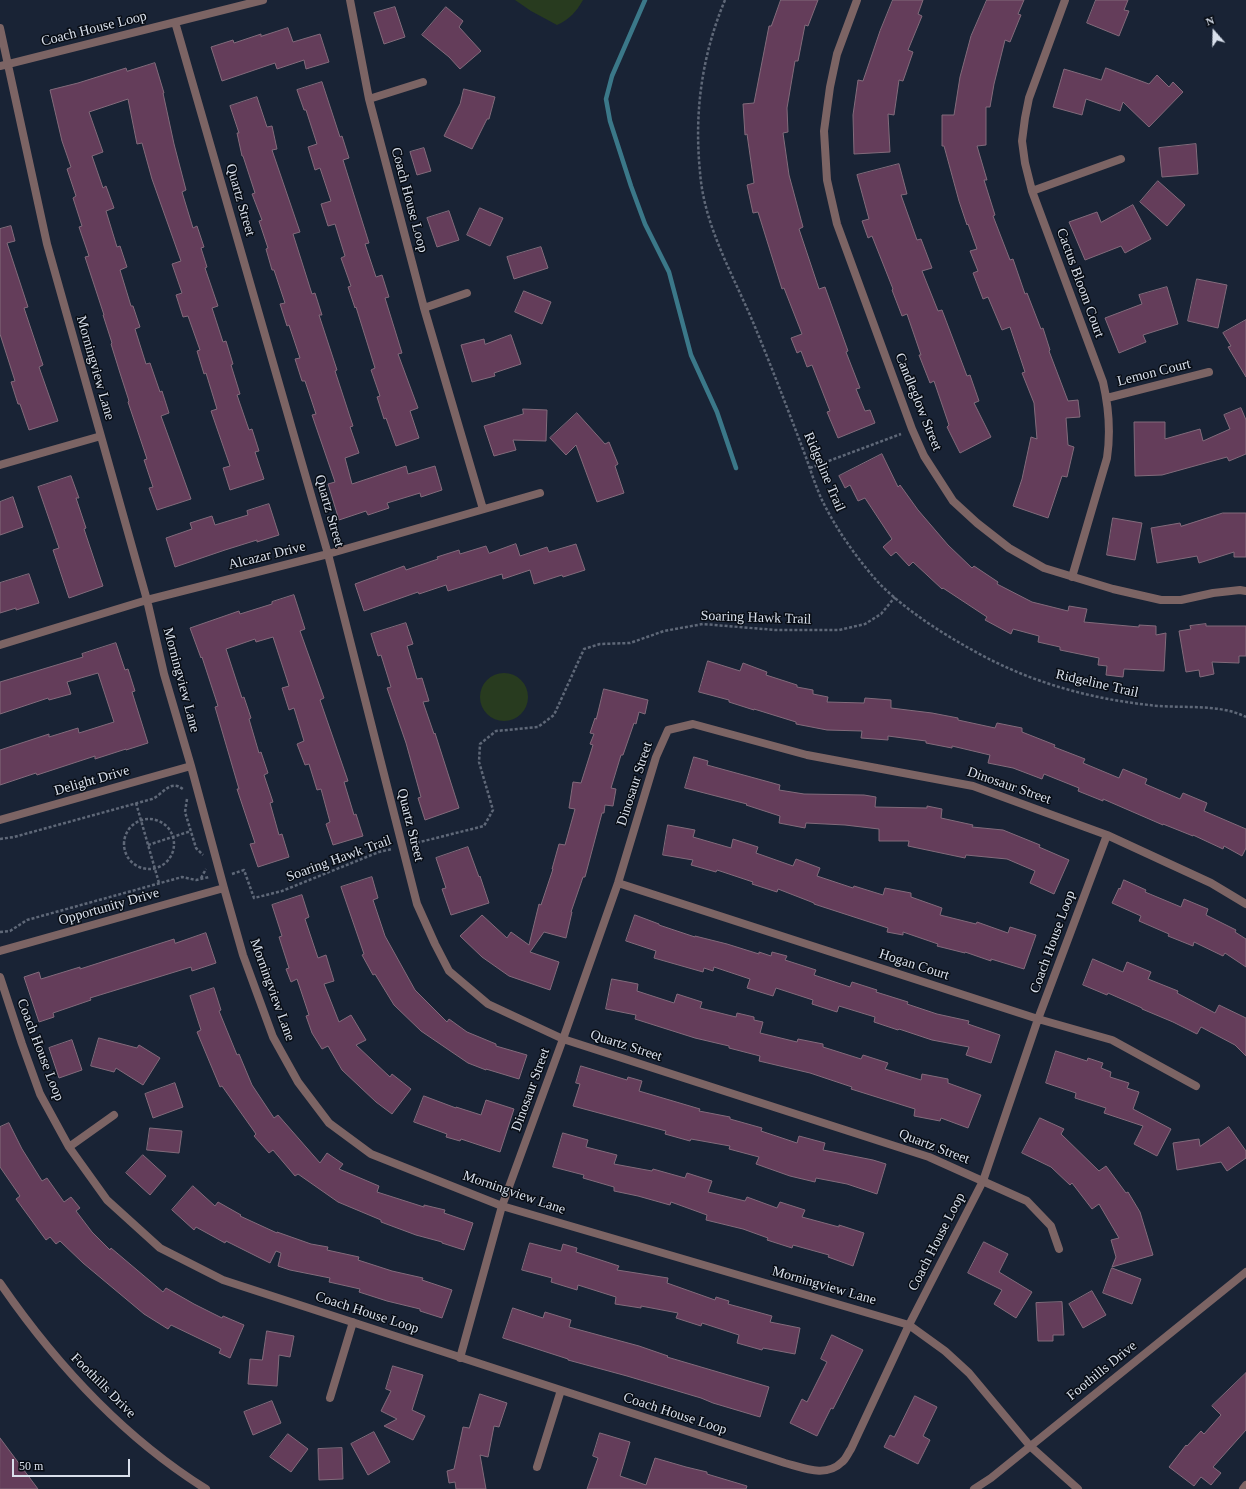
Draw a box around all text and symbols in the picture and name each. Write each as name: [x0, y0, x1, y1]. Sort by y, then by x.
street label: Coach House Loop: [40, 8, 148, 50]
north arrow: [1194, 12, 1234, 52]
text: N: [1204, 14, 1216, 28]
street label: Coach House Loop: [387, 146, 431, 254]
street label: Quartz Street: [222, 162, 258, 238]
street label: Cactus Bloom Court: [1052, 226, 1108, 340]
street label: Morningview Lane: [72, 314, 118, 422]
street label: Candleglow Street: [891, 351, 945, 453]
street label: Lemon Court: [1116, 356, 1192, 390]
street label: Ridgeline Trail: [800, 430, 848, 514]
street label: Quartz Street: [311, 473, 347, 549]
street label: Alcazar Drive: [227, 538, 307, 574]
street label: Soaring Hawk Trail: [700, 608, 812, 628]
street label: Morningview Lane: [159, 626, 203, 734]
street label: Ridgeline Trail: [1054, 666, 1140, 702]
street label: Dinosaur Street: [613, 740, 657, 828]
street label: Delight Drive: [52, 762, 132, 800]
street label: Dinosaur Street: [965, 764, 1053, 808]
street label: Quartz Street: [393, 787, 427, 863]
street label: Soaring Hawk Trail: [284, 832, 394, 886]
street label: Opportunity Drive: [57, 885, 161, 929]
street label: Coach House Loop: [1027, 888, 1079, 996]
street label: Morningview Lane: [246, 937, 298, 1043]
street label: Hogan Court: [877, 946, 951, 984]
street label: Coach House Loop: [13, 997, 67, 1103]
street label: Quartz Street: [588, 1027, 664, 1065]
street label: Dinosaur Street: [508, 1046, 554, 1134]
street label: Quartz Street: [896, 1126, 972, 1168]
street label: Morningview Lane: [460, 1168, 568, 1218]
street label: Coach House Loop: [905, 1190, 969, 1294]
street label: Morningview Lane: [770, 1263, 878, 1309]
street label: Coach House Loop: [313, 1288, 421, 1338]
street label: Foothills Drive: [1064, 1338, 1140, 1404]
street label: Foothills Drive: [67, 1350, 139, 1422]
street label: Coach House Loop: [621, 1389, 729, 1439]
scale bar: [14, 1451, 132, 1477]
text: 50 m: [19, 1459, 43, 1473]

